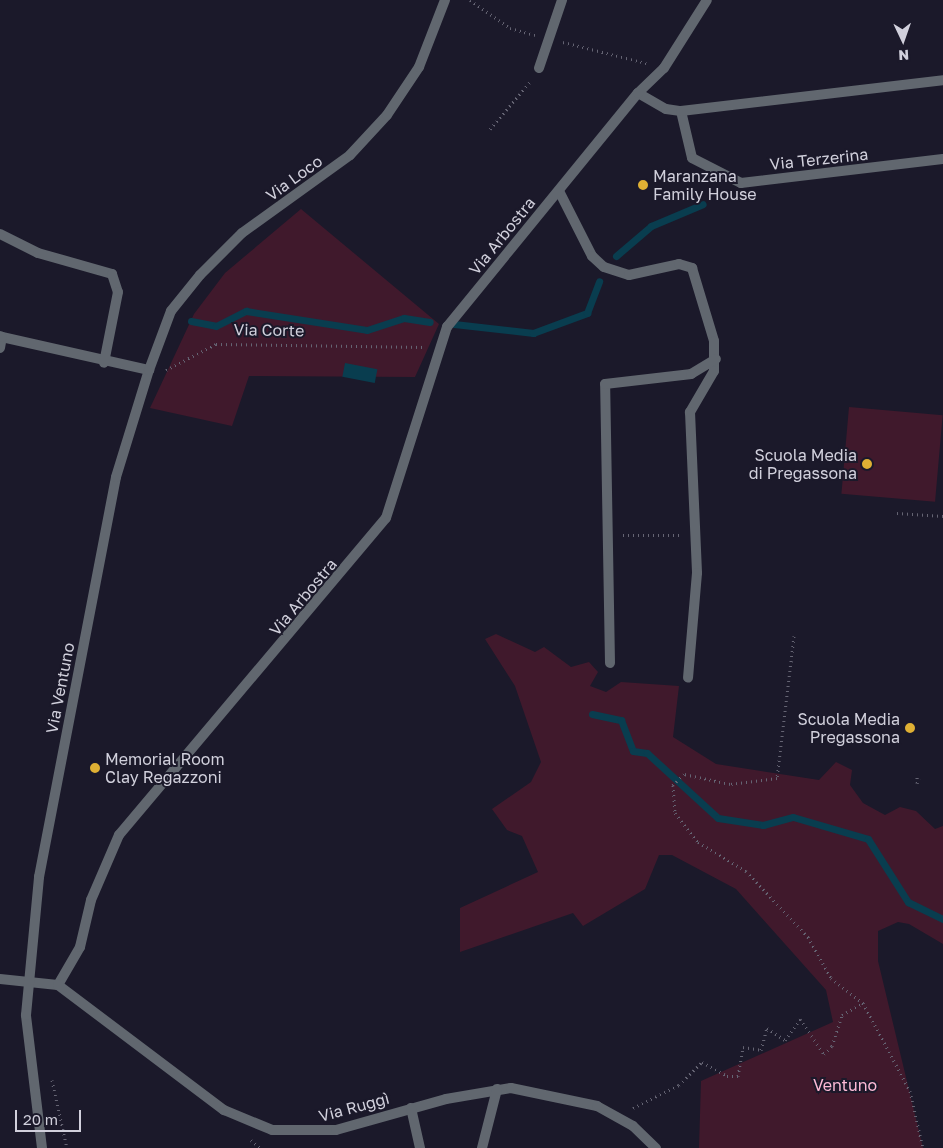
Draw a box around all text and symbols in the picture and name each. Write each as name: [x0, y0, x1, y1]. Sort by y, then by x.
north arrow: [878, 15, 928, 65]
text: N: [898, 47, 910, 64]
street label: Via Terzerina: [769, 144, 869, 174]
street label: Via Loco: [262, 151, 326, 205]
place label: Maranzana Family House: [653, 166, 757, 204]
marker: Maranzana Family House: [637, 179, 649, 191]
street label: Via Arbostra: [465, 193, 539, 279]
street label: Via Corte: [233, 320, 305, 340]
place label: Scuola Media di Pregassona: [749, 445, 857, 483]
marker: Scuola Media di Pregassona: [861, 458, 873, 470]
street label: Via Arbostra: [265, 555, 341, 639]
street label: Via Ventuno: [42, 641, 78, 735]
place label: Scuola Media Pregassona: [797, 709, 900, 747]
marker: Scuola Media Pregassona: [904, 722, 916, 734]
place label: Memorial Room Clay Regazzoni: [105, 749, 225, 787]
marker: Memorial Room Clay Regazzoni: [89, 762, 101, 774]
park label: Ventuno: [813, 1075, 877, 1095]
street label: Via Ruggì: [317, 1088, 391, 1126]
scale bar: [18, 1100, 84, 1132]
text: 20 m: [23, 1110, 58, 1128]

